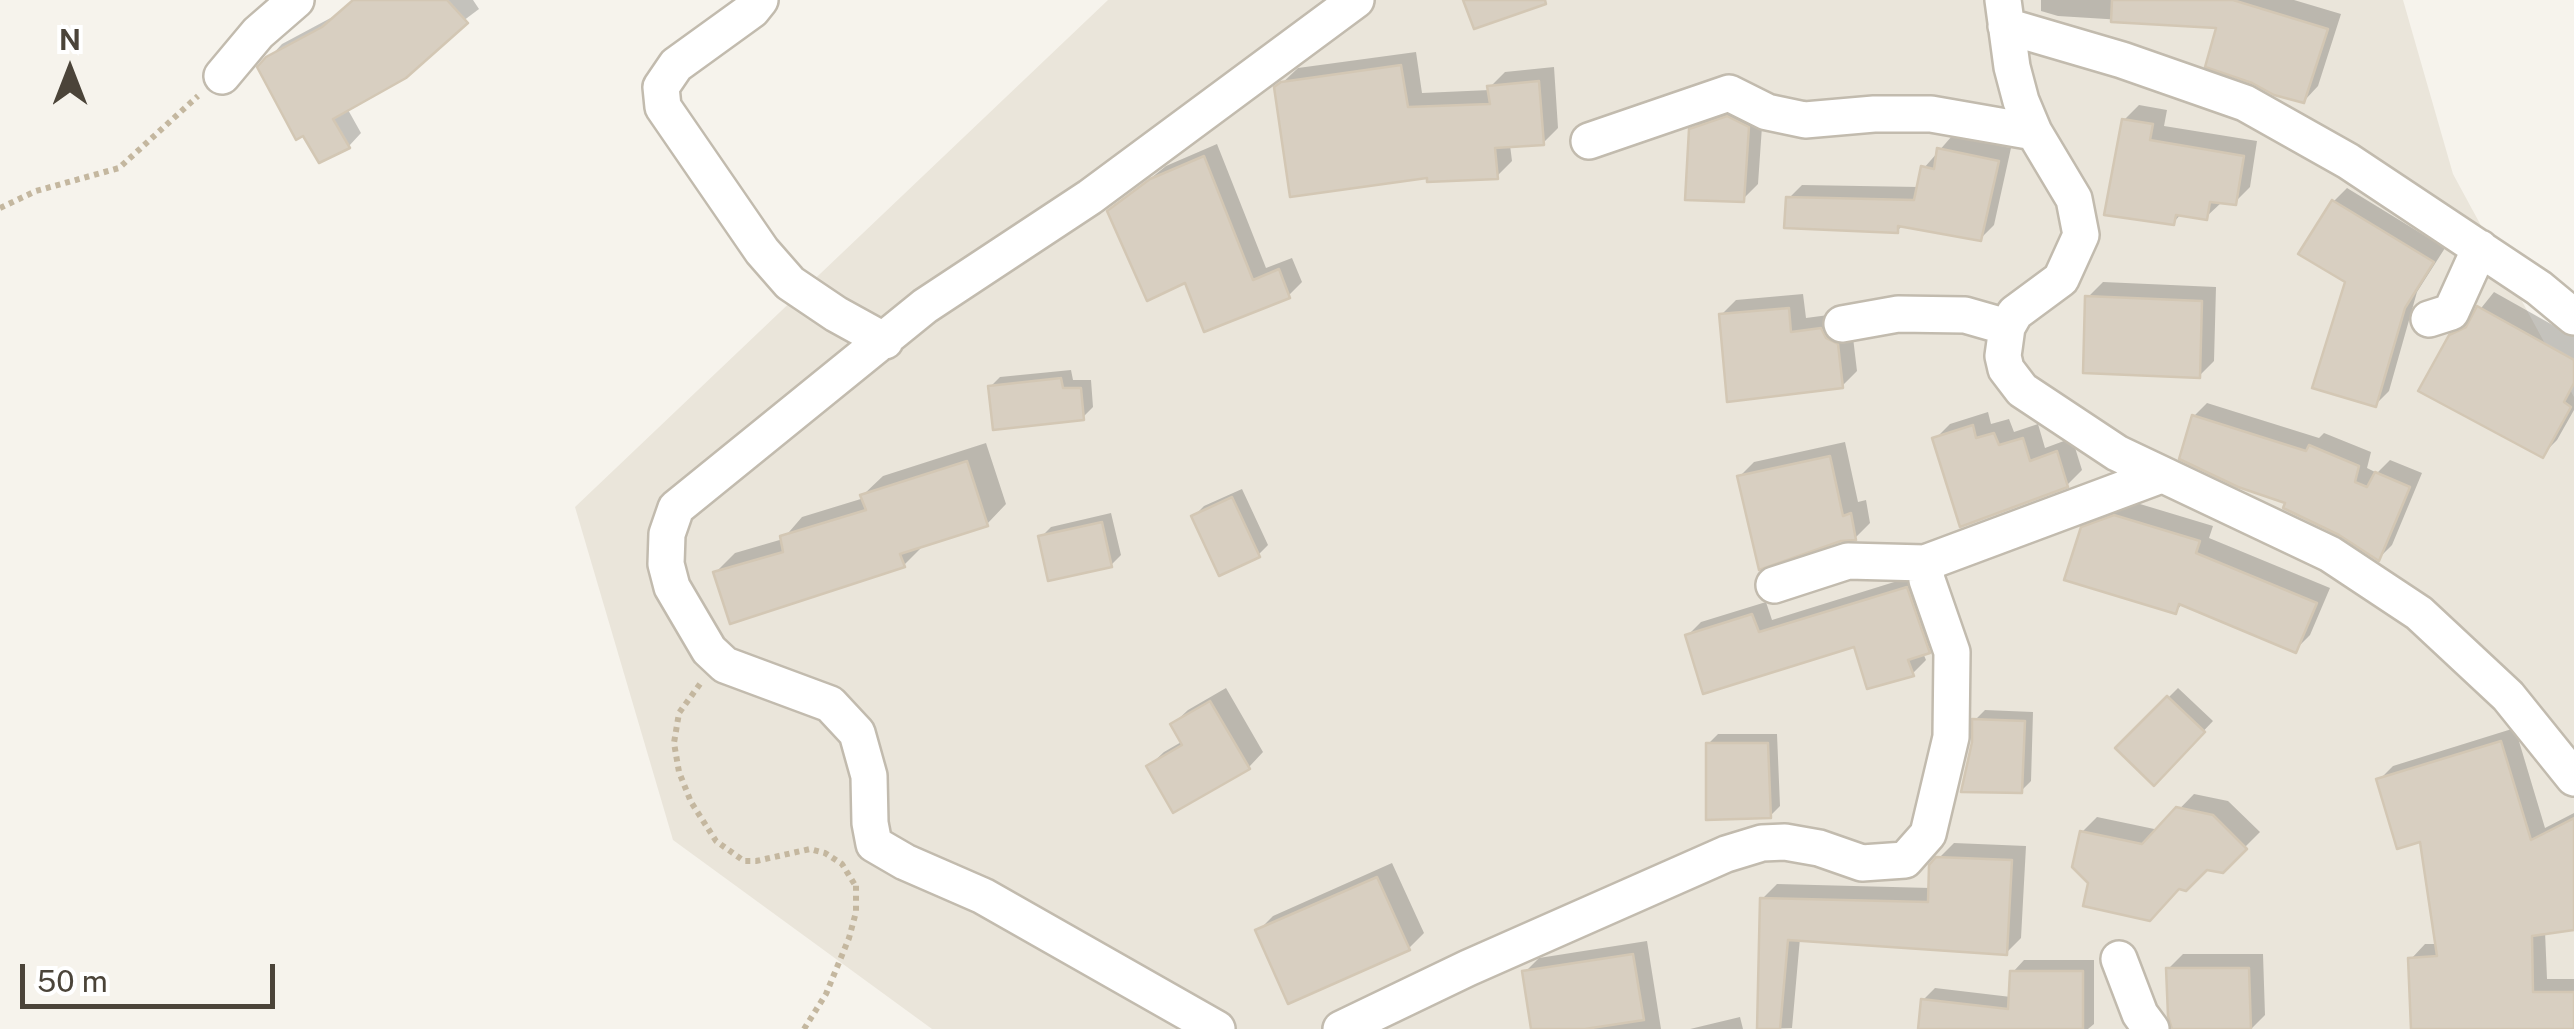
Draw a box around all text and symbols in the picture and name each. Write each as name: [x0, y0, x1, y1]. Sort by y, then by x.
north arrow: [20, 20, 120, 120]
text: N: [59, 23, 81, 56]
scale bar: [25, 944, 280, 1006]
text: 50 m: [37, 963, 108, 999]

